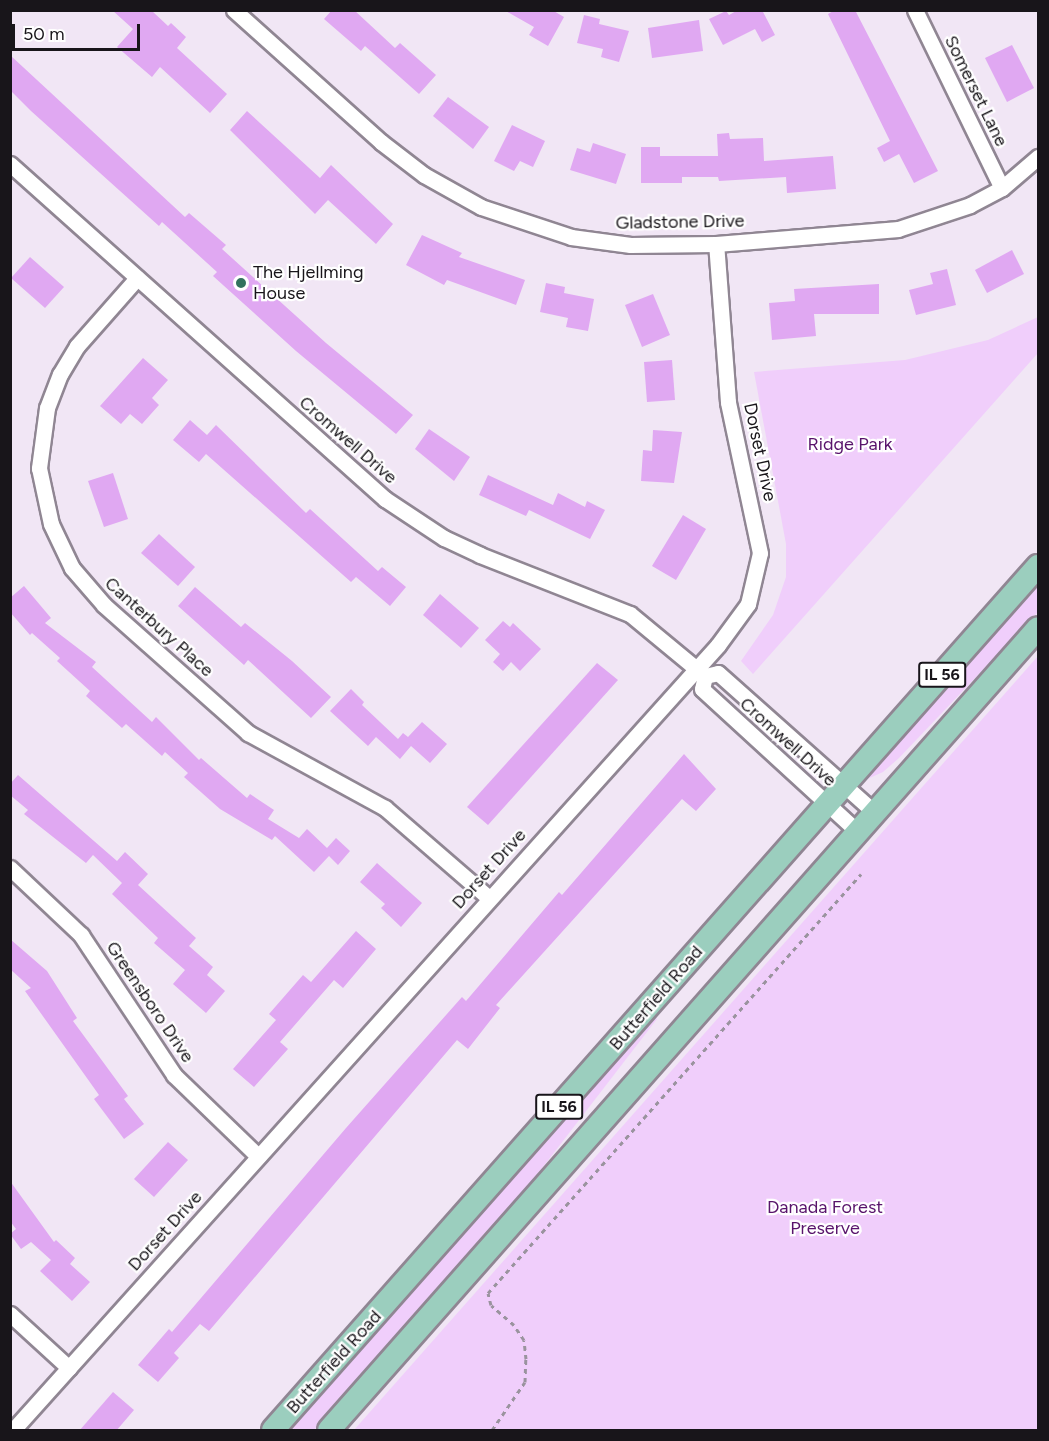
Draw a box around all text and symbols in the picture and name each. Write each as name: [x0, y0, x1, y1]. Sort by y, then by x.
scale bar: [15, 12, 142, 50]
text: 50 m: [23, 23, 65, 45]
street label: Somerset Lane: [940, 32, 1012, 150]
street label: Gladstone Drive: [615, 210, 745, 234]
place label: The Hjellming House: [253, 262, 363, 304]
marker: The Hjellming House: [234, 276, 248, 290]
street label: Cromwell Drive: [295, 392, 401, 488]
street label: Dorset Drive: [739, 401, 781, 503]
park label: Ridge Park: [807, 433, 893, 455]
street label: Canterbury Place: [100, 573, 218, 681]
road number: IL 56: [918, 662, 966, 688]
street label: Cromwell Drive: [735, 693, 841, 791]
street label: Dorset Drive: [448, 825, 530, 913]
street label: Greensboro Drive: [102, 937, 198, 1067]
street label: Butterfield Road: [605, 941, 707, 1055]
road number: IL 56: [535, 1094, 583, 1120]
street label: Dorset Drive: [124, 1187, 206, 1275]
park label: Danada Forest Preserve: [767, 1197, 883, 1240]
street label: Butterfield Road: [282, 1306, 386, 1418]

